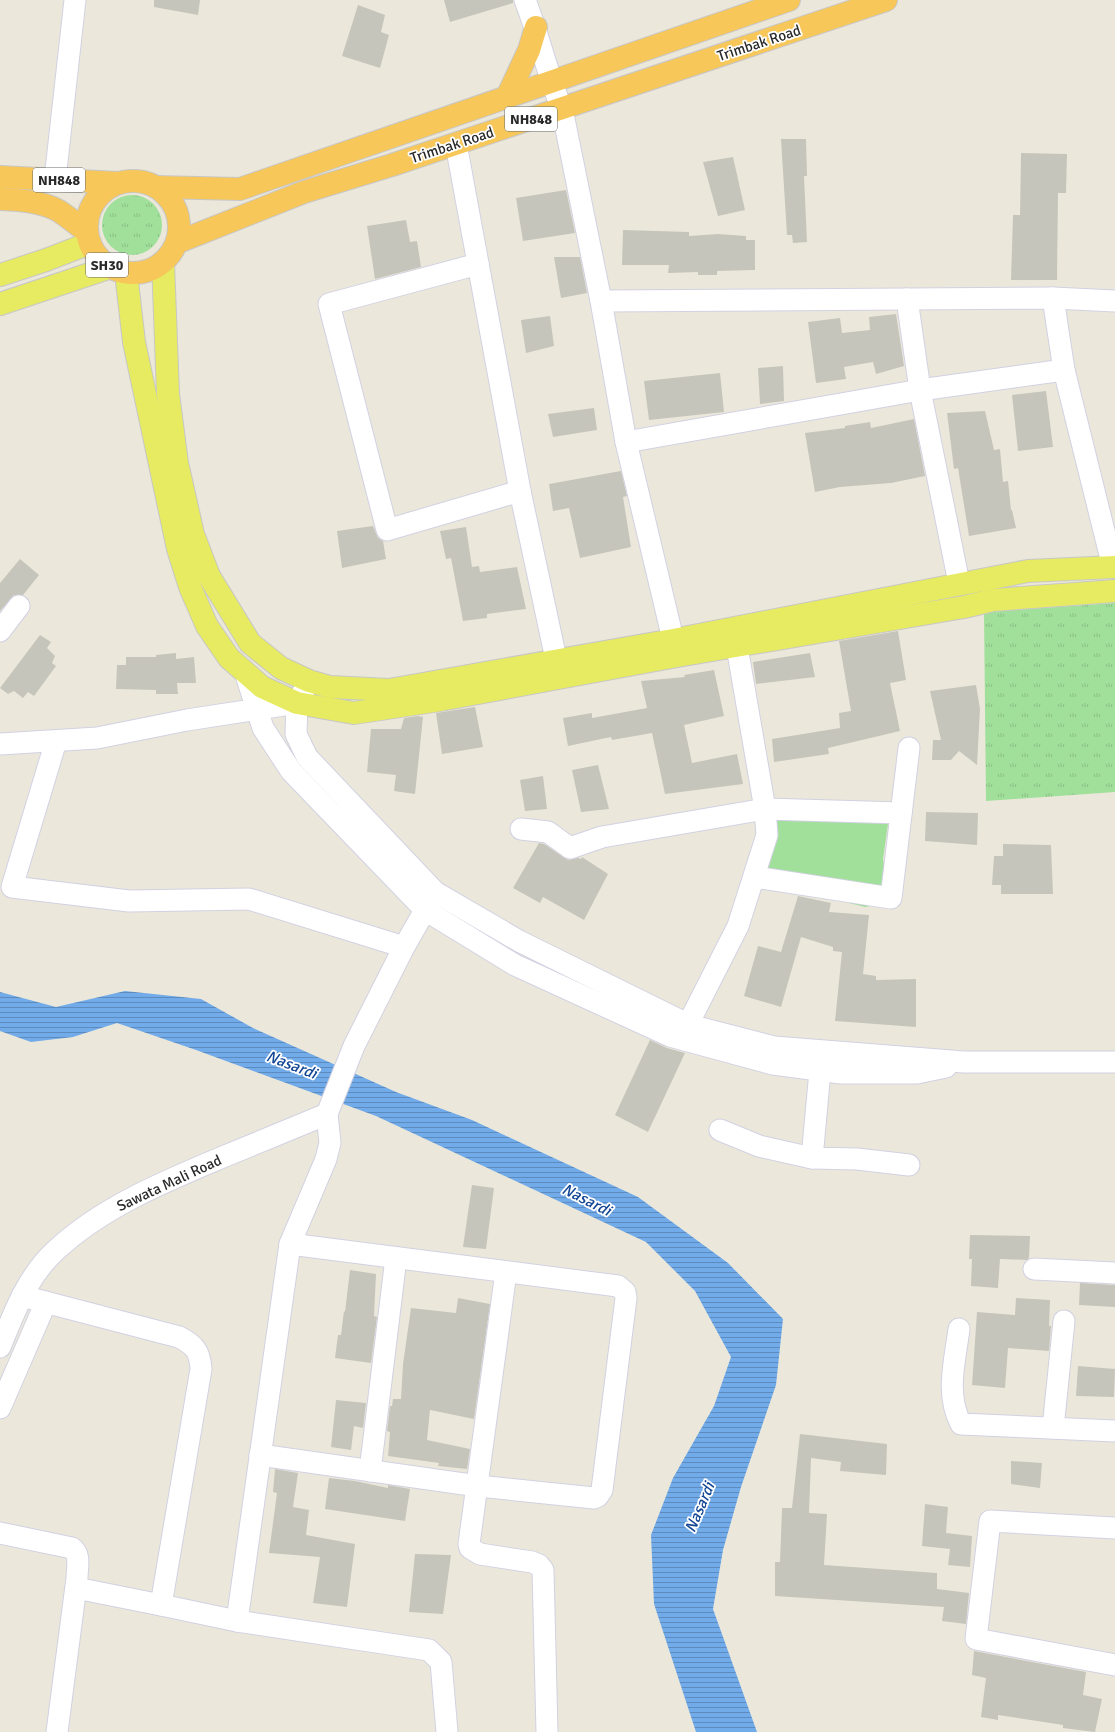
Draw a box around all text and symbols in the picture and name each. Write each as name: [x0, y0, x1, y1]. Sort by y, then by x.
street label: Trimbak Road: [715, 21, 803, 65]
road number: NH848: [505, 107, 557, 131]
street label: Trimbak Road: [408, 123, 496, 167]
road number: NH848: [33, 168, 85, 192]
road number: SH30: [86, 253, 128, 277]
water label: Nasardi: [264, 1046, 321, 1084]
street label: Sawata Mali Road: [114, 1151, 224, 1215]
water label: Nasardi: [559, 1179, 616, 1221]
water label: Nasardi: [680, 1478, 720, 1536]

